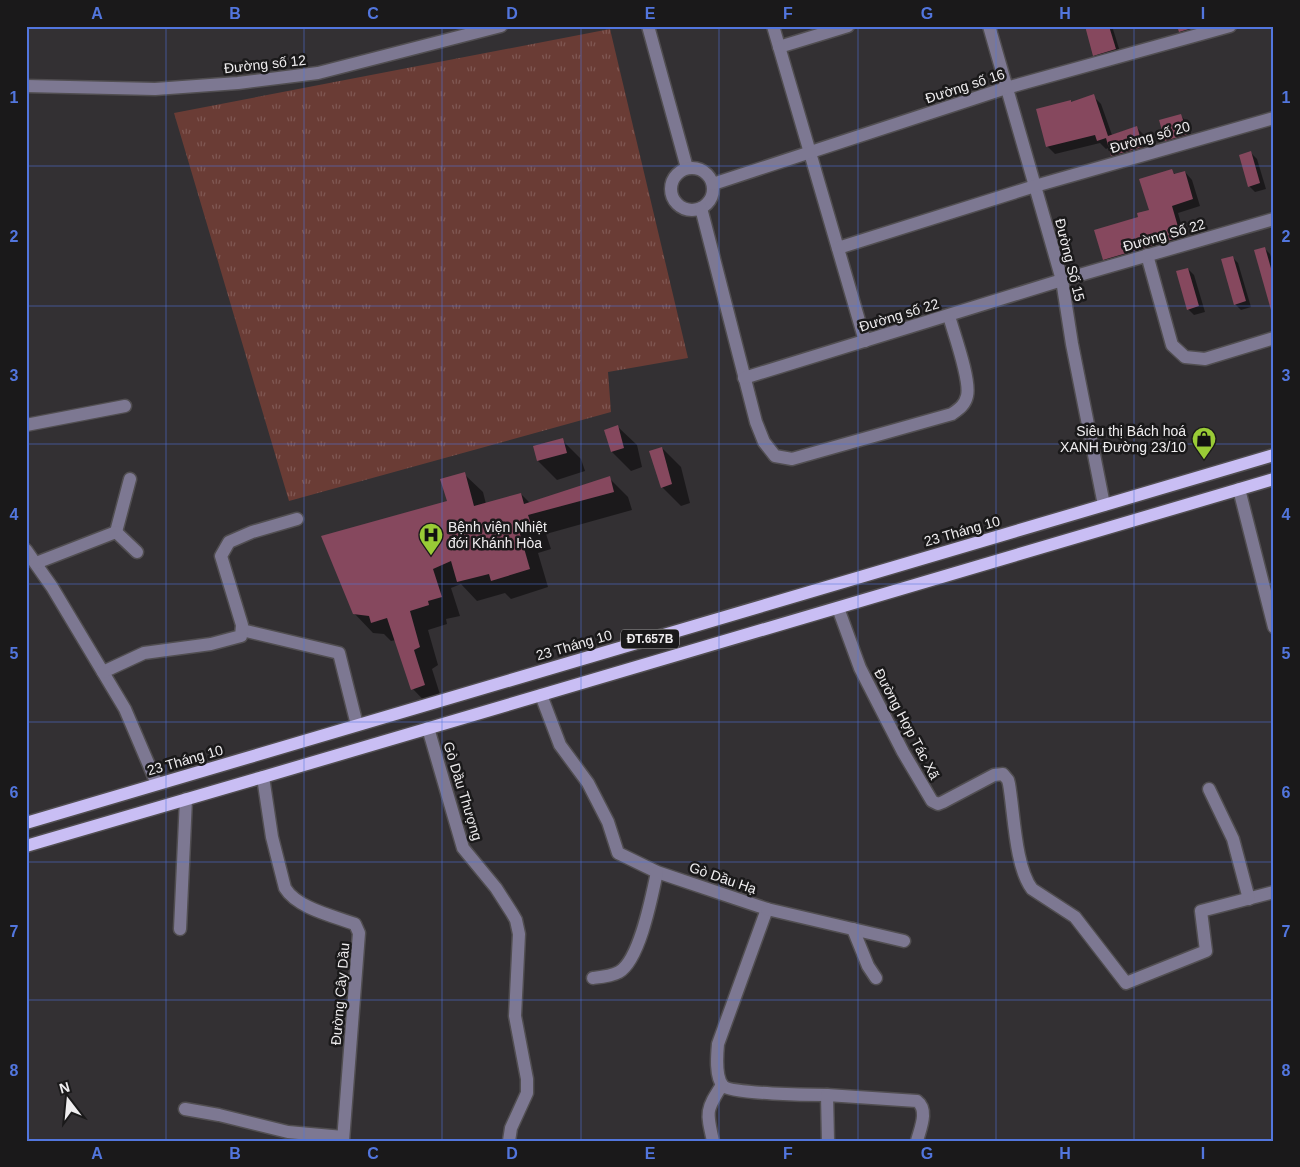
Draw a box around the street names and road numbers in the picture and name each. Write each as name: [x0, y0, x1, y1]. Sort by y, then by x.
street label: Đường số 12: [223, 52, 307, 76]
street label: Đường số 16: [923, 66, 1007, 106]
street label: Đường số 20: [1108, 118, 1192, 156]
street label: Đường Số 22: [1121, 216, 1207, 254]
street label: Đường Số 15: [1052, 217, 1088, 303]
street label: Đường số 22: [857, 295, 941, 335]
street label: 23 Tháng 10: [922, 512, 1002, 549]
street label: 23 Tháng 10: [534, 626, 614, 663]
road number: ĐT.657B: [621, 630, 679, 648]
street label: Đường Hợp Tác Xã: [871, 666, 943, 782]
street label: Gò Dầu Thượng: [440, 740, 486, 842]
street label: 23 Tháng 10: [145, 741, 225, 778]
street label: Gò Dầu Hạ: [687, 859, 759, 897]
street label: Đường Cây Dầu: [328, 942, 352, 1046]

